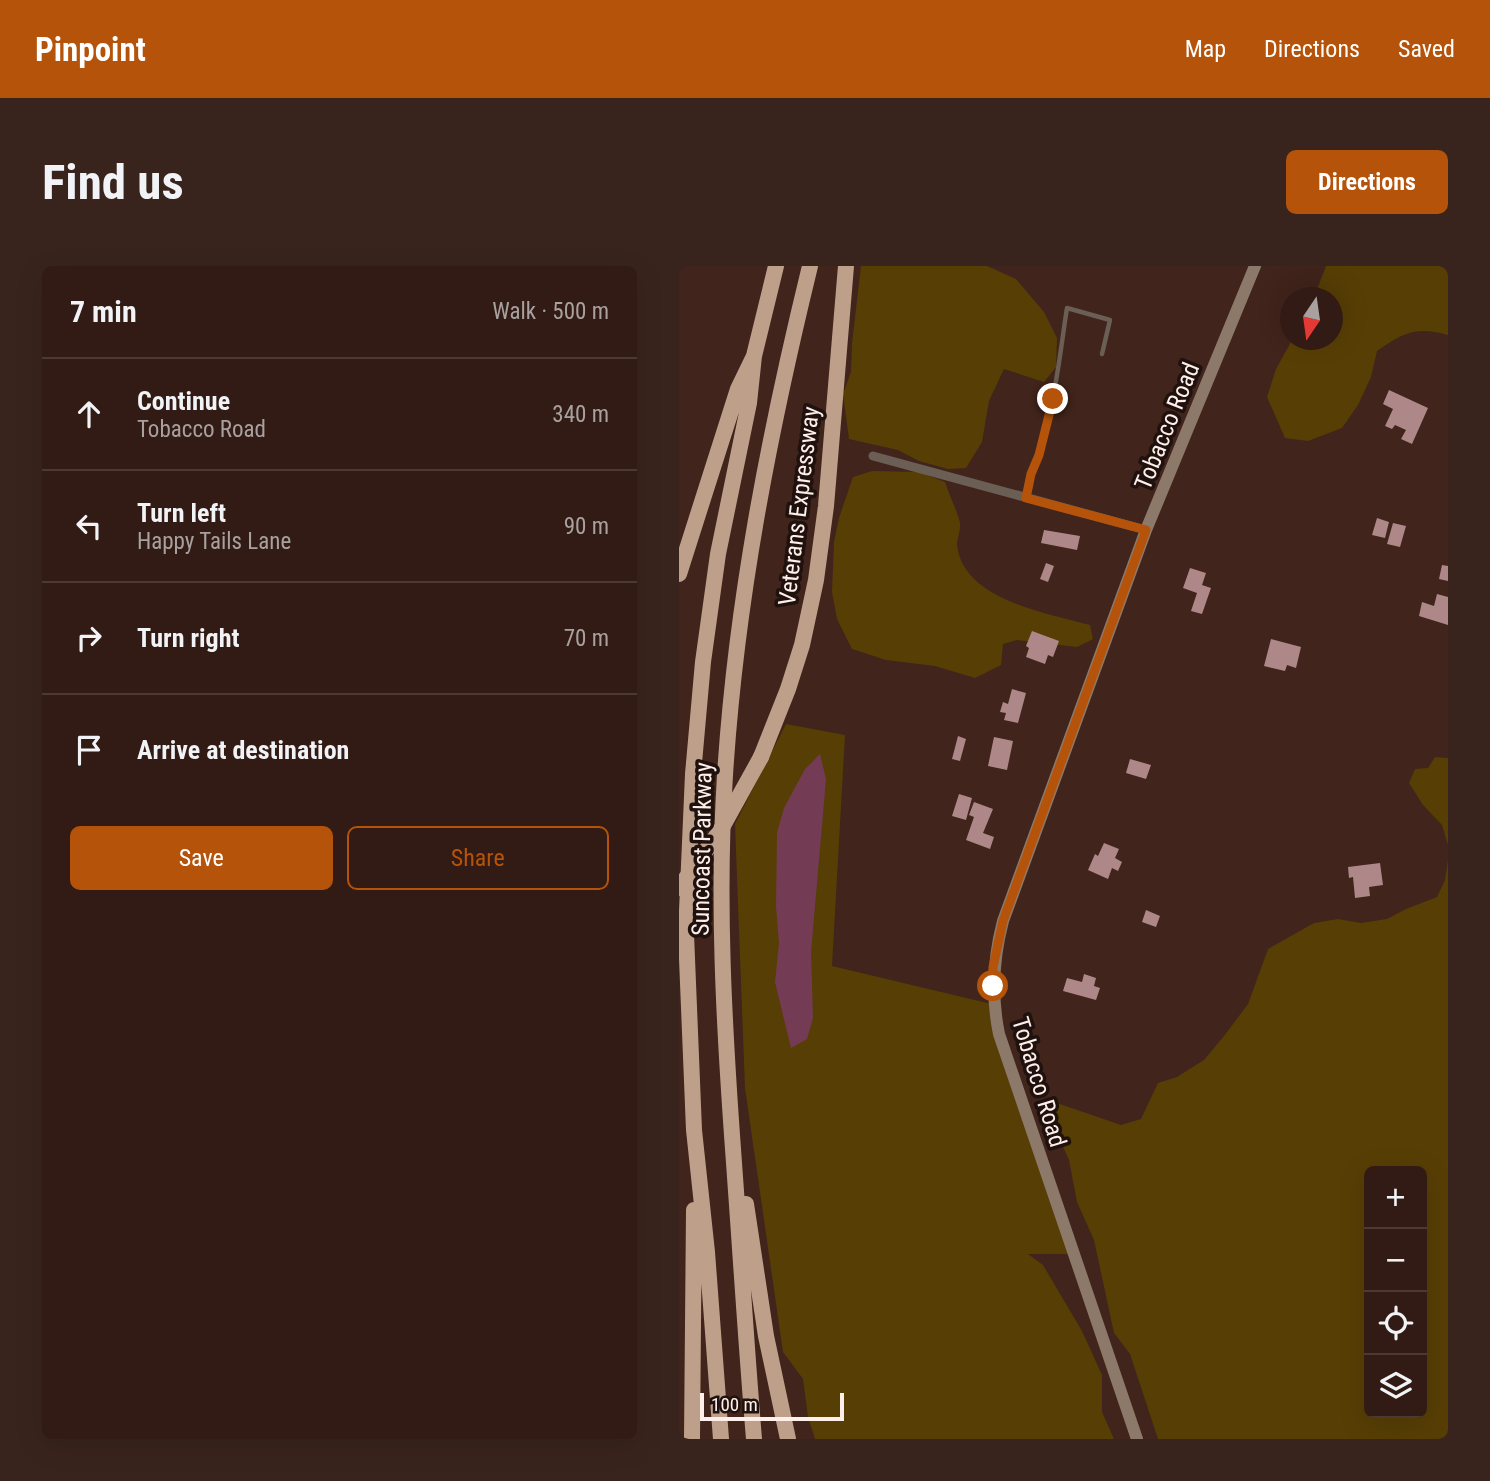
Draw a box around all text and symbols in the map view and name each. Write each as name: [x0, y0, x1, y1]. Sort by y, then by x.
text: Pinpoint: [35, 30, 146, 69]
text: Map: [1185, 35, 1226, 63]
text: Directions: [1264, 35, 1360, 63]
text: Saved: [1398, 35, 1455, 63]
button: Directions: [1286, 150, 1448, 214]
text: Find us: [42, 154, 184, 211]
north arrow: [1280, 287, 1343, 350]
text: 7 min: [70, 294, 137, 329]
text: Walk · 500 m: [492, 298, 609, 325]
street label: Tobacco Road: [1129, 358, 1205, 494]
route end: [1037, 383, 1068, 414]
text: Continue: [137, 386, 230, 416]
icon: ahead: [70, 395, 108, 433]
text: 340 m: [552, 401, 609, 428]
street label: Veterans Expressway: [773, 405, 825, 607]
text: Tobacco Road: [137, 416, 266, 443]
text: Turn left: [137, 498, 226, 528]
icon: left: [70, 507, 108, 545]
text: 90 m: [564, 513, 609, 540]
text: Happy Tails Lane: [137, 528, 291, 555]
icon: right: [70, 619, 108, 657]
text: Turn right: [137, 623, 239, 653]
text: 70 m: [564, 625, 609, 652]
icon: arrive: [70, 731, 108, 769]
text: Arrive at destination: [137, 735, 349, 765]
street label: Suncoast Parkway: [686, 762, 718, 936]
button: Save: [70, 826, 333, 890]
button: Share: [347, 826, 609, 890]
route start: [977, 970, 1008, 1001]
street label: Tobacco Road: [1006, 1014, 1072, 1150]
map controls: [1364, 1166, 1427, 1418]
button: +: [1364, 1166, 1427, 1229]
button: −: [1364, 1229, 1427, 1292]
button: locate: [1364, 1292, 1427, 1355]
button: layers: [1364, 1355, 1427, 1418]
scale bar: [700, 1390, 843, 1422]
text: 100 m: [711, 1393, 758, 1416]

